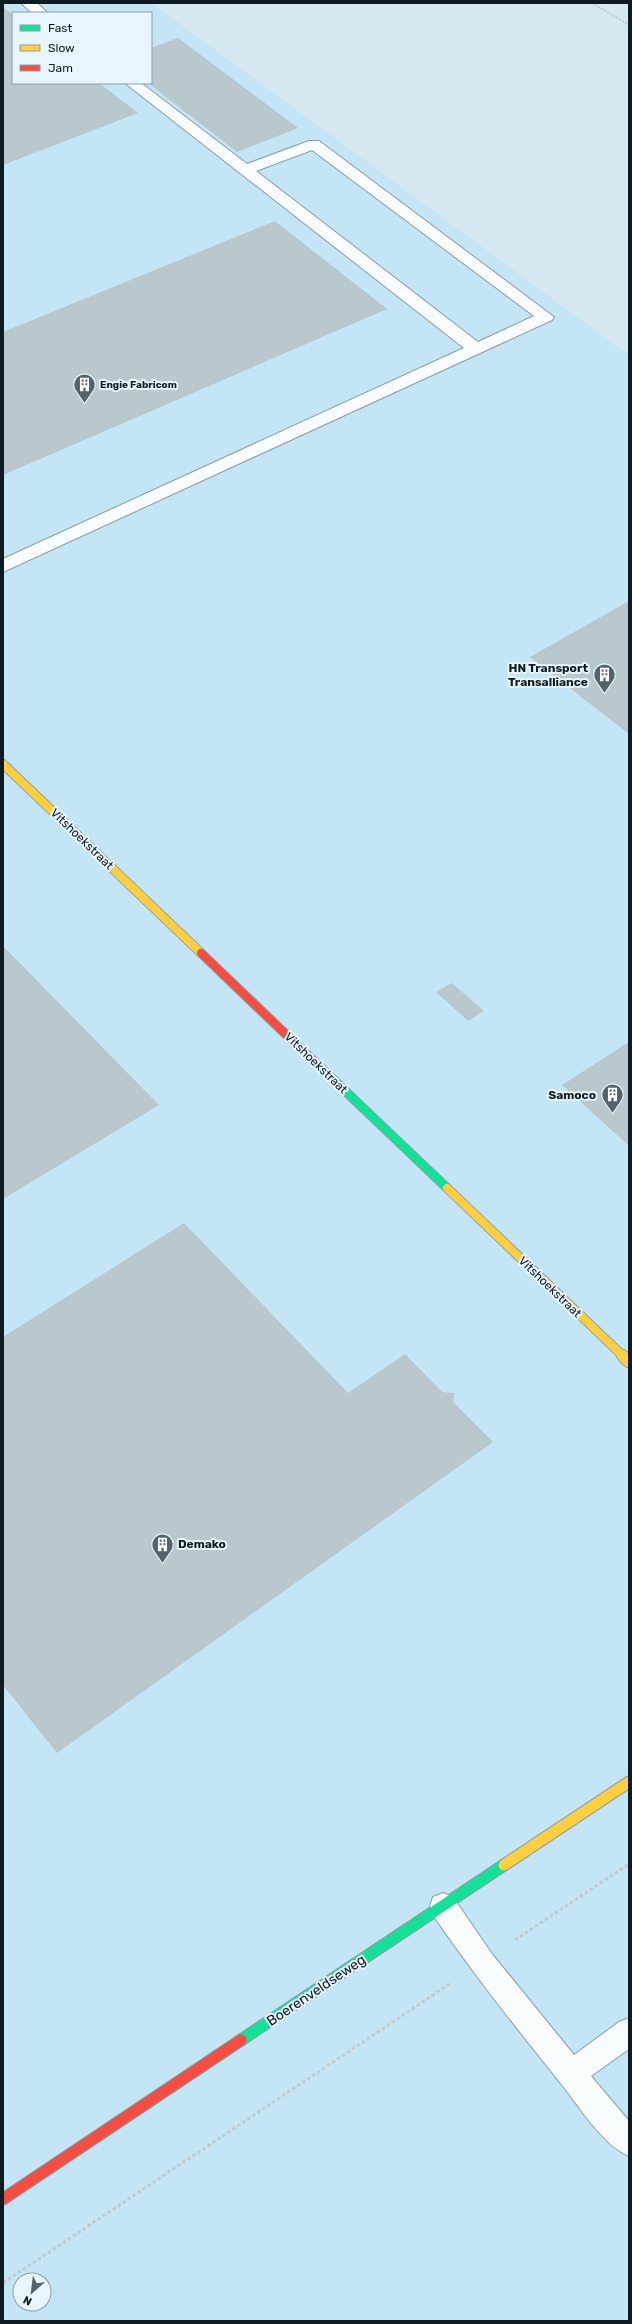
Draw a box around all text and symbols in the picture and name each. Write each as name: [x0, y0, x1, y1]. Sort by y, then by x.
legend: [12, 12, 152, 84]
text: Fast: [48, 21, 72, 35]
text: Slow: [48, 41, 75, 55]
text: Jam: [48, 61, 73, 75]
building icon: Engie Fabricom: [72, 371, 98, 404]
place label: Engie Fabricom: [100, 379, 177, 391]
place label: HN Transport Transalliance: [508, 661, 588, 689]
building icon: HN Transport Transalliance: [591, 662, 617, 695]
street label: Vitshoekstraat: [48, 806, 116, 873]
street label: Vitshoekstraat: [282, 1030, 350, 1097]
building icon: Samoco: [599, 1082, 625, 1115]
place label: Samoco: [548, 1088, 596, 1102]
street label: Vitshoekstraat: [516, 1254, 584, 1321]
building icon: Demako: [150, 1531, 176, 1564]
place label: Demako: [178, 1537, 226, 1551]
street label: Boerenveldseweg: [264, 1951, 369, 2030]
north arrow: [12, 2272, 52, 2312]
text: N: [21, 2293, 34, 2308]

